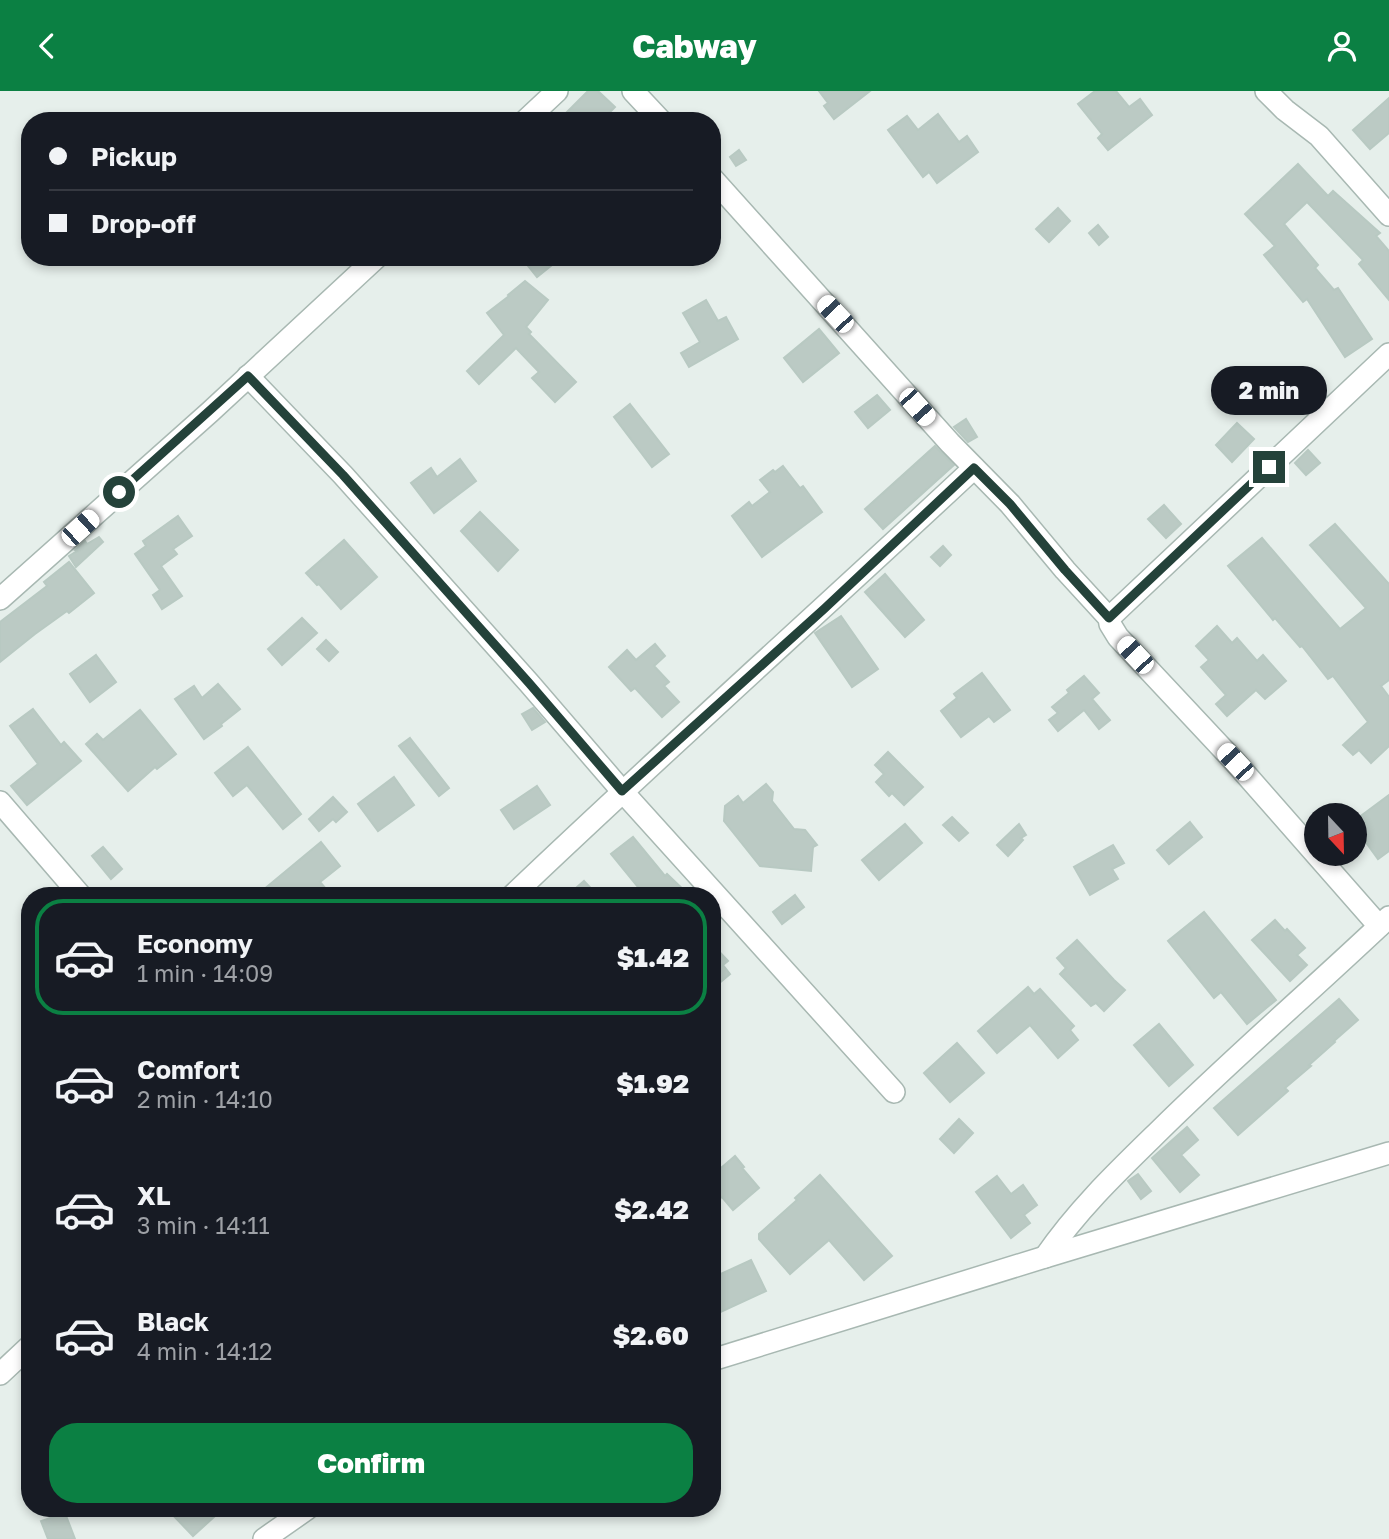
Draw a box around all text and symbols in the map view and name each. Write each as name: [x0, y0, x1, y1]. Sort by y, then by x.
icon: back: [28, 27, 66, 65]
text: Cabway: [632, 27, 757, 65]
icon: person: [1323, 27, 1361, 65]
text: Pickup: [91, 141, 177, 172]
text: Drop-off: [91, 208, 196, 239]
car: [813, 291, 858, 337]
callout: 2 min: [1211, 365, 1327, 415]
text: 2 min: [1239, 376, 1299, 404]
car: [896, 384, 939, 430]
route end: [1253, 451, 1285, 483]
route start: [103, 476, 135, 508]
car: [58, 506, 103, 550]
car: [1113, 632, 1158, 678]
car: [1213, 739, 1258, 785]
north arrow: [1304, 803, 1367, 866]
map controls: [1304, 803, 1367, 866]
icon: car: [53, 926, 116, 989]
text: Economy: [137, 928, 253, 959]
text: $1.42: [617, 942, 689, 973]
text: 1 min · 14:09: [137, 959, 273, 987]
icon: car: [53, 1052, 116, 1115]
text: Comfort: [137, 1054, 240, 1085]
text: $1.92: [616, 1068, 689, 1099]
text: 2 min · 14:10: [137, 1085, 273, 1113]
icon: car: [53, 1178, 116, 1241]
text: XL: [137, 1180, 171, 1211]
text: $2.42: [614, 1194, 689, 1225]
text: 3 min · 14:11: [137, 1211, 270, 1239]
icon: car: [53, 1304, 116, 1367]
text: Black: [137, 1306, 209, 1337]
text: $2.60: [613, 1320, 689, 1351]
text: 4 min · 14:12: [137, 1337, 272, 1365]
button: Confirm: [49, 1423, 693, 1503]

